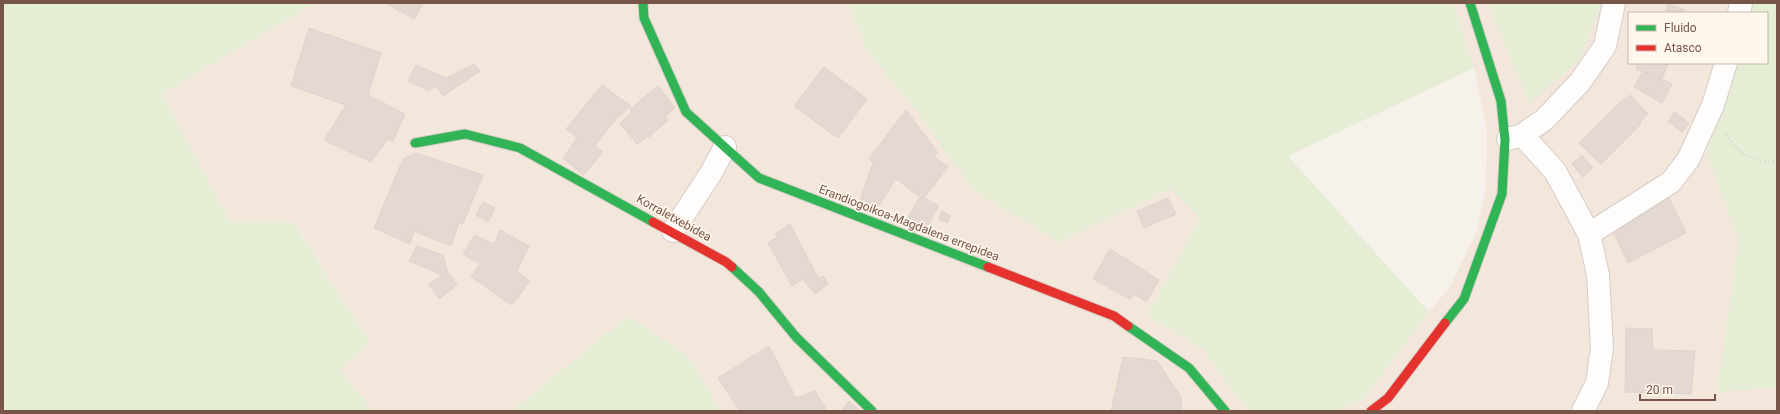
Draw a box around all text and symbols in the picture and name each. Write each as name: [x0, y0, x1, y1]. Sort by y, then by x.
legend: [1628, 12, 1768, 64]
text: Fluido: [1664, 21, 1697, 35]
text: Atasco: [1664, 41, 1702, 55]
street label: Erandiogoikoa-Magdalena errepidea: [817, 182, 1001, 264]
street label: Korraletxebidea: [634, 192, 714, 244]
scale bar: [1640, 376, 1715, 402]
text: 20 m: [1646, 383, 1673, 397]

